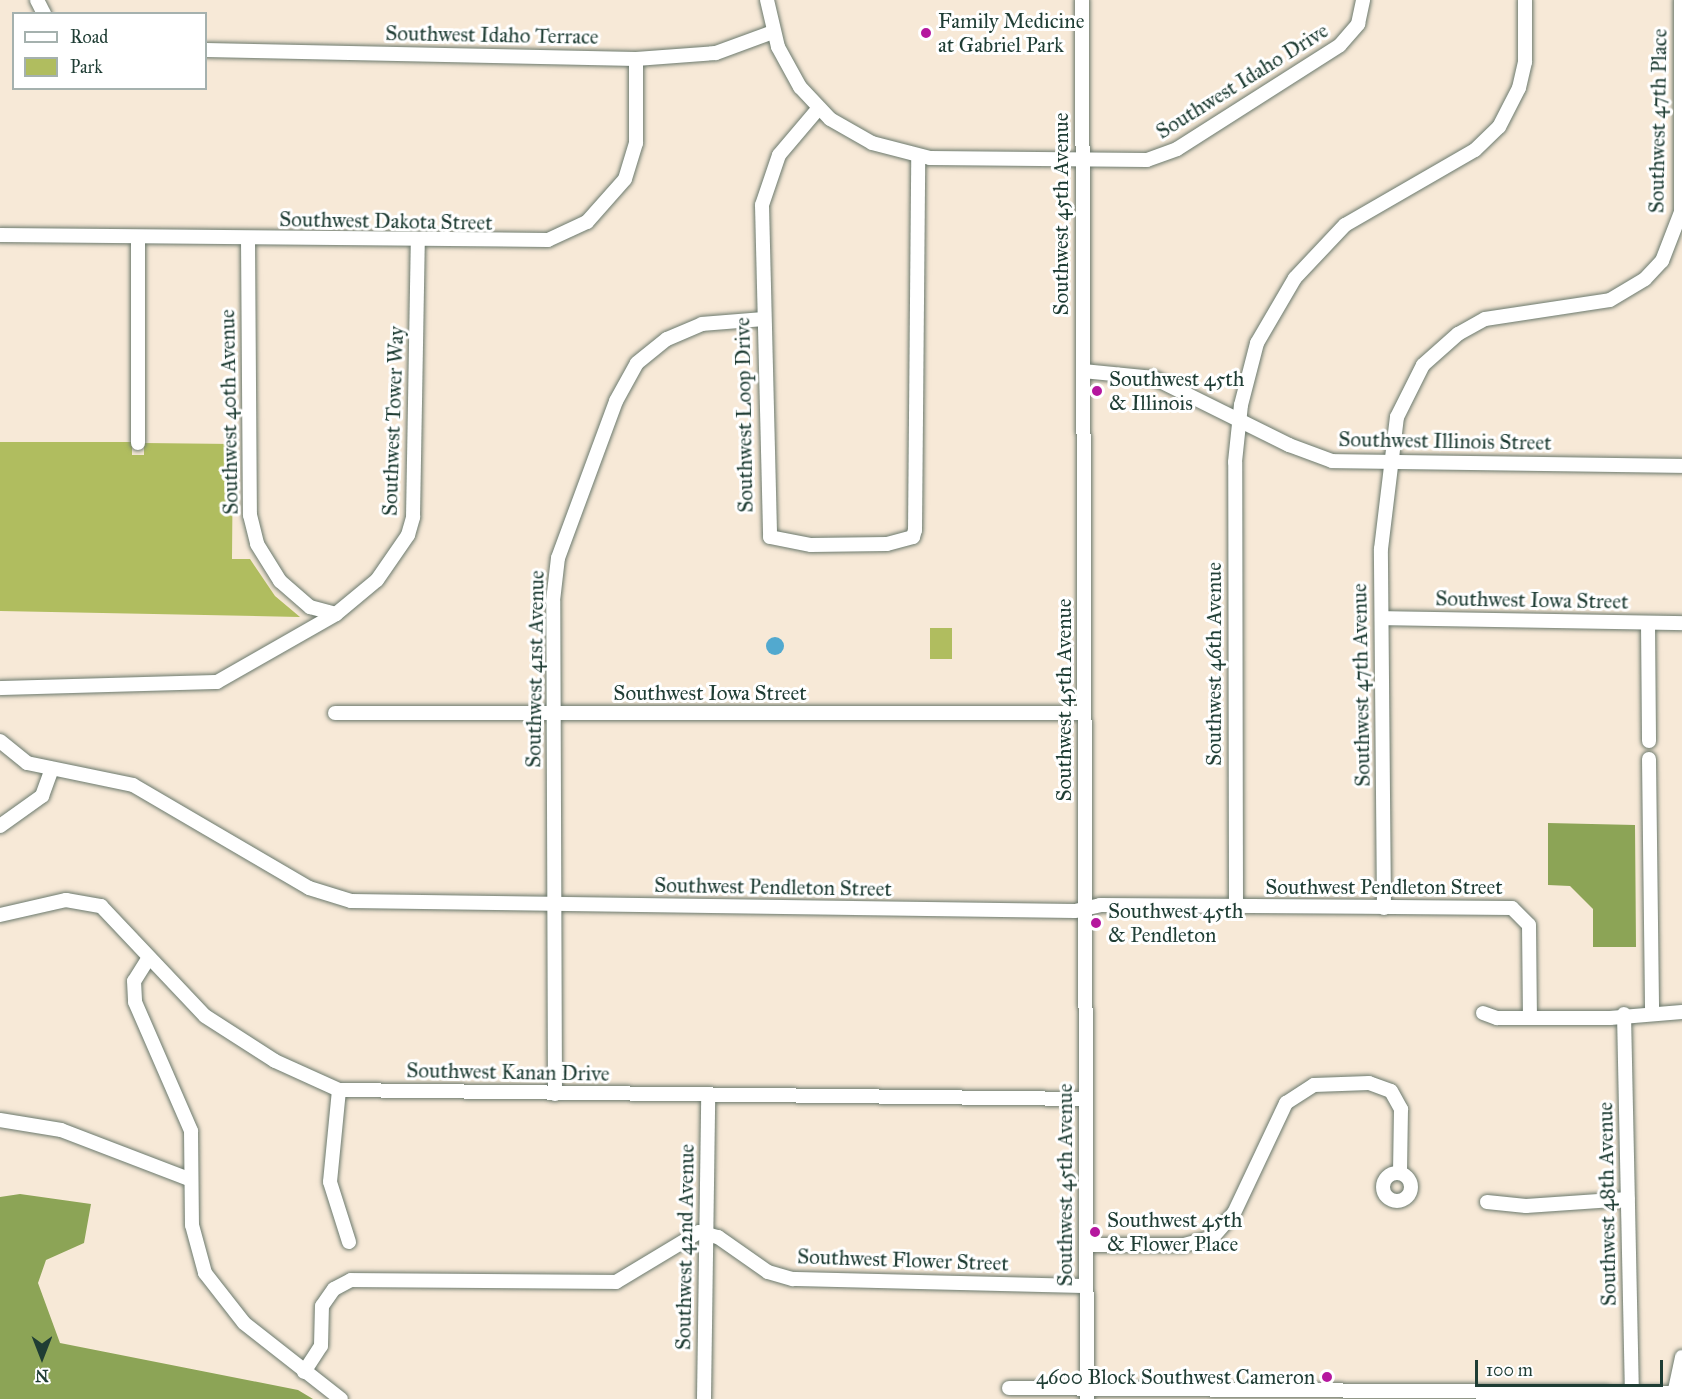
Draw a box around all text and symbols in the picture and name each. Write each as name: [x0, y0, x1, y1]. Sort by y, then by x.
place label: Family Medicine at Gabriel Park: [938, 8, 1084, 58]
legend: [12, 12, 207, 90]
street label: Southwest Idaho Drive: [1151, 18, 1333, 144]
street label: Southwest Idaho Terrace: [385, 21, 599, 49]
text: Road: [70, 26, 108, 48]
marker: Family Medicine at Gabriel Park: [919, 26, 933, 40]
street label: Southwest 47th Place: [1644, 28, 1672, 214]
text: Park: [70, 56, 103, 78]
street label: Southwest 45th Avenue: [1048, 113, 1074, 315]
street label: Southwest Dakota Street: [279, 207, 493, 235]
street label: Southwest 40th Avenue: [215, 309, 243, 515]
street label: Southwest Loop Drive: [730, 317, 758, 513]
street label: Southwest Tower Way: [377, 326, 409, 516]
place label: Southwest 45th & Illinois: [1109, 366, 1244, 416]
marker: Southwest 45th & Illinois: [1090, 384, 1104, 398]
street label: Southwest Illinois Street: [1338, 427, 1552, 455]
street label: Southwest 46th Avenue: [1201, 562, 1227, 766]
street label: Southwest 41st Avenue: [521, 570, 549, 768]
street label: Southwest 47th Avenue: [1347, 583, 1375, 787]
street label: Southwest Iowa Street: [1435, 586, 1629, 614]
street label: Southwest 45th Avenue: [1051, 599, 1077, 801]
street label: Southwest Iowa Street: [613, 680, 807, 706]
street label: Southwest Pendleton Street: [654, 872, 892, 902]
street label: Southwest Pendleton Street: [1265, 874, 1503, 900]
place label: Southwest 45th & Pendleton: [1108, 898, 1243, 948]
marker: Southwest 45th & Pendleton: [1089, 916, 1103, 930]
street label: Southwest Kanan Drive: [406, 1058, 610, 1086]
street label: Southwest 45th Avenue: [1052, 1084, 1078, 1286]
street label: Southwest 48th Avenue: [1593, 1102, 1621, 1306]
street label: Southwest 42nd Avenue: [671, 1144, 699, 1350]
place label: Southwest 45th & Flower Place: [1107, 1207, 1242, 1257]
marker: Southwest 45th & Flower Place: [1088, 1225, 1102, 1239]
street label: Southwest Flower Street: [797, 1244, 1009, 1276]
north arrow: [12, 1327, 72, 1387]
scale bar: [1478, 1348, 1666, 1386]
text: 100 m: [1486, 1359, 1533, 1381]
place label: 4600 Block Southwest Cameron: [1036, 1364, 1315, 1390]
text: N: [35, 1366, 49, 1385]
marker: 4600 Block Southwest Cameron: [1320, 1370, 1334, 1384]

